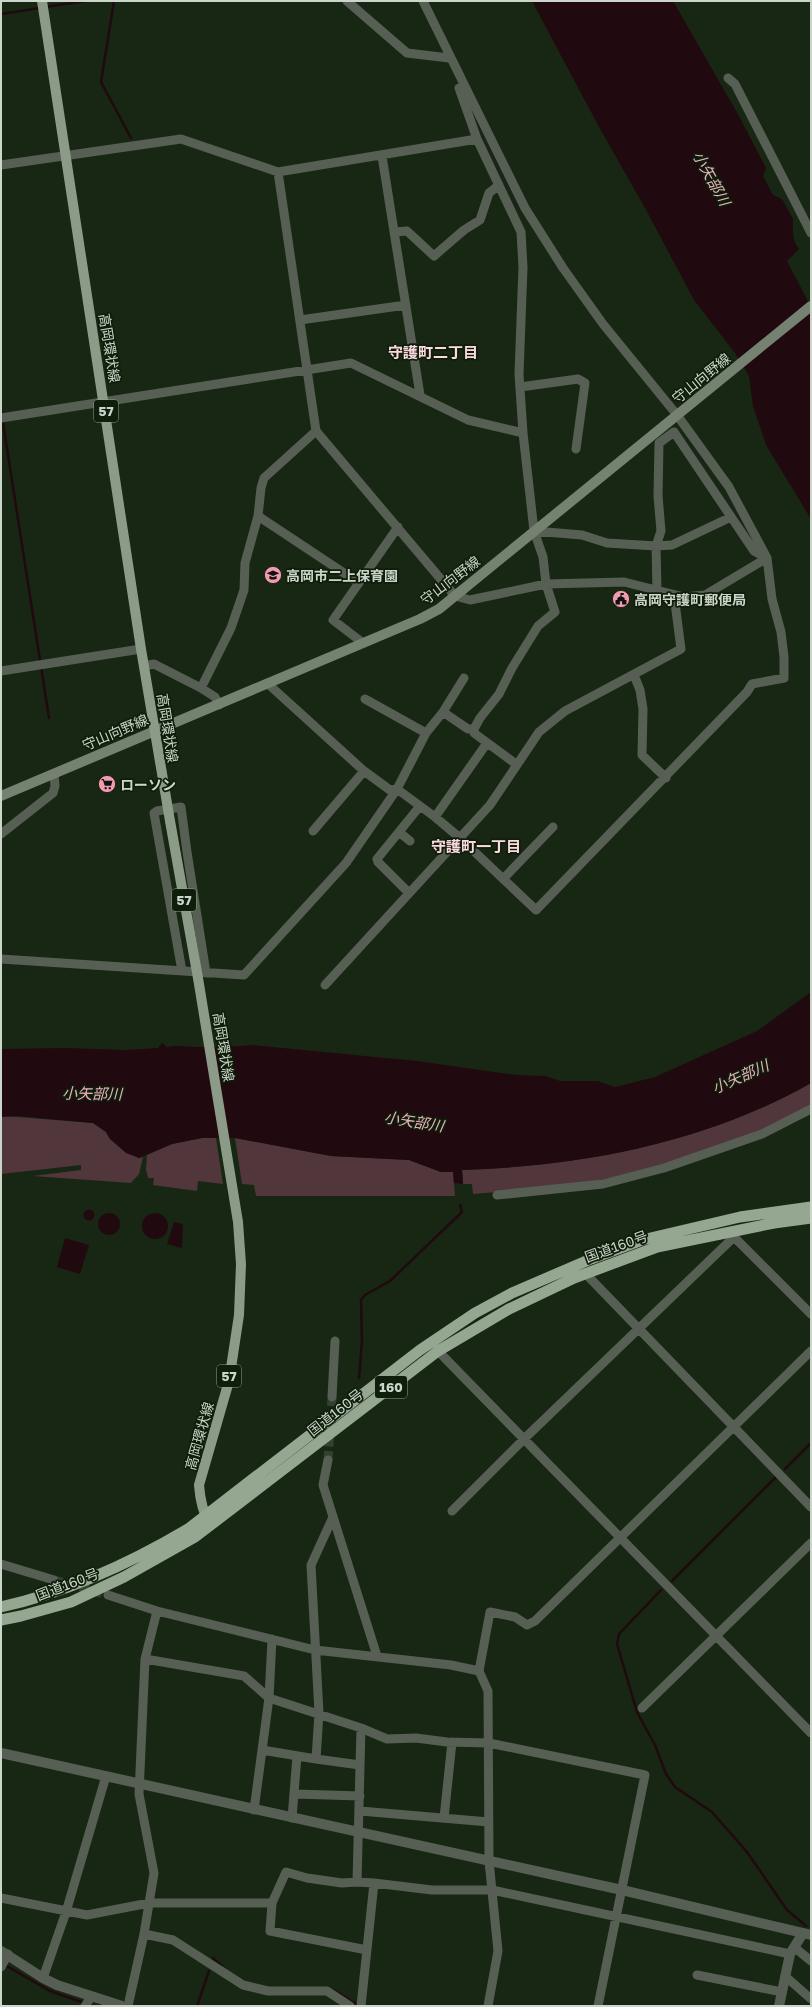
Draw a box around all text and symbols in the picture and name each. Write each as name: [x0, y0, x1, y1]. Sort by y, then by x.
water label: 小矢部川: [690, 147, 735, 210]
street label: 高岡環状線: [96, 312, 124, 384]
district label: 守護町二丁目: [388, 343, 478, 361]
street label: 守山向野線: [668, 349, 734, 407]
road number: 57: [94, 400, 118, 422]
street label: 守山向野線: [417, 552, 483, 608]
school or university icon: 高岡市二上保育園: [263, 565, 283, 585]
place label: 高岡市二上保育園: [286, 567, 398, 584]
public building icon: 高岡守護町郵便局: [611, 589, 631, 609]
place label: 高岡守護町郵便局: [634, 591, 746, 608]
street label: 高岡環状線: [154, 692, 182, 764]
street label: 守山向野線: [79, 711, 151, 753]
supermarket icon: ローソン: [97, 774, 117, 794]
place label: ローソン: [120, 776, 176, 793]
district label: 守護町一丁目: [431, 837, 521, 855]
road number: 57: [172, 889, 196, 911]
street label: 高岡環状線: [210, 1011, 238, 1083]
water label: 小矢部川: [709, 1055, 773, 1096]
water label: 小矢部川: [62, 1083, 124, 1103]
water label: 小矢部川: [383, 1107, 447, 1135]
street label: 国道160号: [582, 1227, 650, 1265]
road number: 57: [217, 1365, 241, 1387]
road number: 160: [375, 1376, 407, 1398]
street label: 国道160号: [304, 1385, 366, 1439]
street label: 高岡環状線: [181, 1400, 217, 1472]
street label: 国道160号: [33, 1564, 101, 1604]

